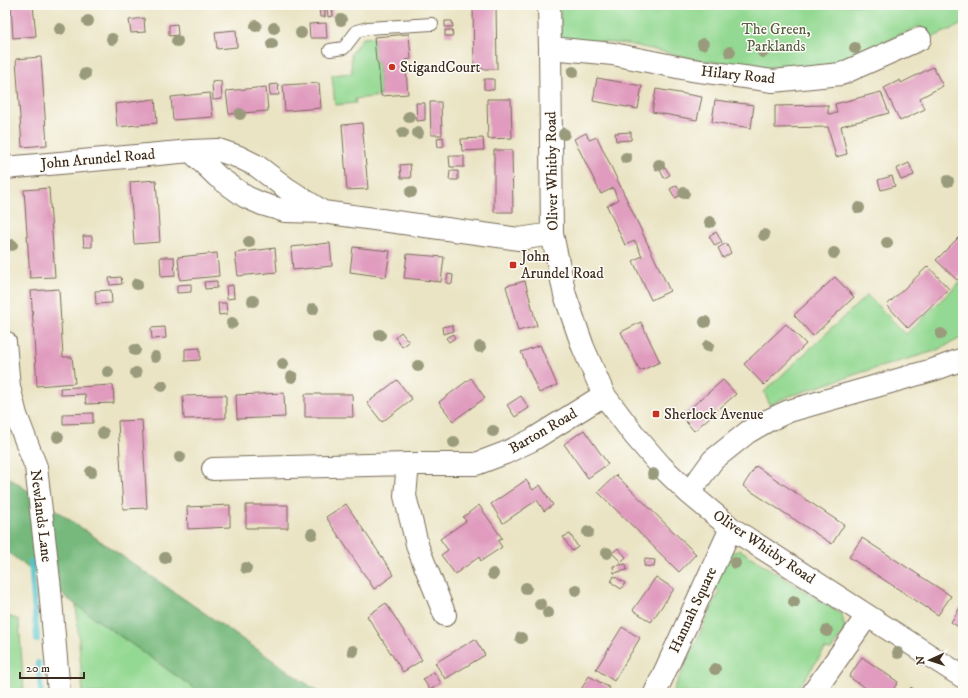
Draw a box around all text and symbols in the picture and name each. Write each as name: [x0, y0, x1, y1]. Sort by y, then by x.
park label: The Green, Parklands: [742, 20, 810, 56]
place label: StigandCourt: [400, 58, 481, 77]
marker: StigandCourt: [387, 62, 397, 72]
street label: Hilary Road: [700, 62, 776, 88]
street label: Oliver Whitby Road: [541, 111, 563, 231]
street label: John Arundel Road: [38, 145, 156, 174]
place label: John Arundel Road: [519, 247, 604, 283]
marker: John Arundel Road: [508, 260, 518, 270]
street label: Barton Road: [505, 404, 581, 458]
place label: Sherlock Avenue: [664, 405, 764, 424]
marker: Sherlock Avenue: [651, 409, 661, 419]
street label: Newlands Lane: [26, 469, 56, 563]
street label: Oliver Whitby Road: [709, 506, 819, 589]
street label: Hannah Square: [665, 564, 721, 656]
north arrow: [910, 640, 950, 680]
scale bar: [20, 654, 84, 680]
text: N: [914, 656, 928, 665]
text: 20 m: [26, 661, 50, 676]

